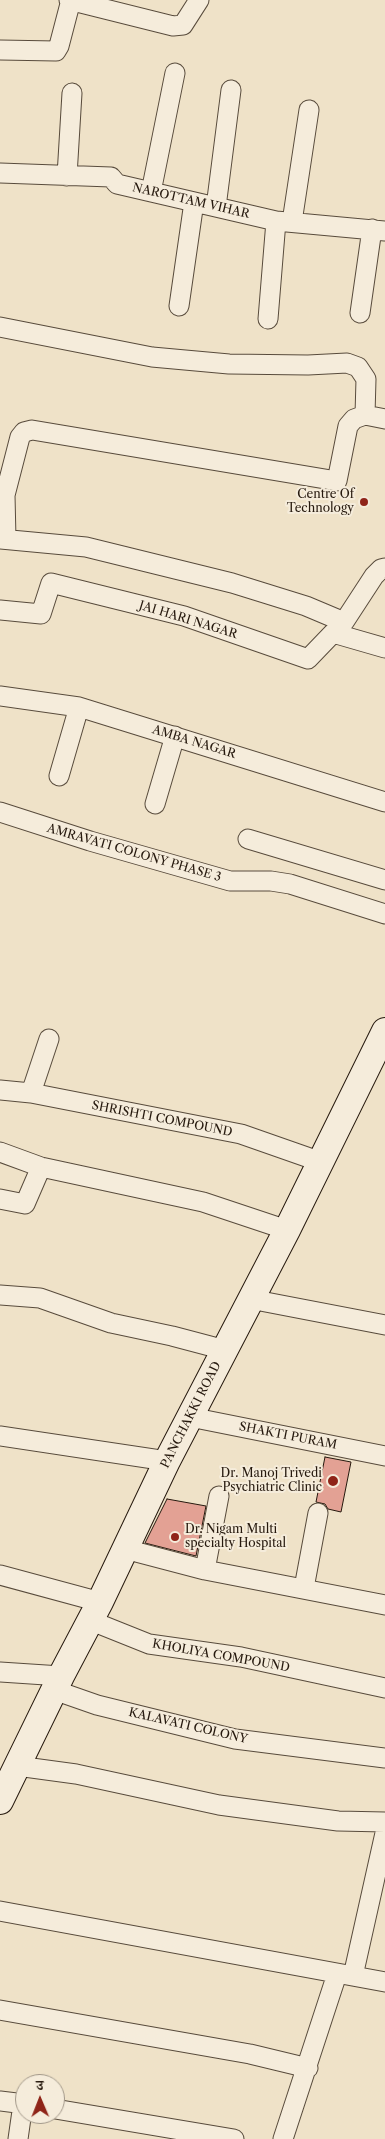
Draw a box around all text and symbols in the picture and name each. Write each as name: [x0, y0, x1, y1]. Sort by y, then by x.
street label: NAROTTAM VIHAR: [131, 181, 251, 221]
place label: Centre Of Technology: [287, 488, 354, 516]
marker: Centre Of Technology: [358, 496, 370, 508]
street label: JAI HARI NAGAR: [137, 598, 239, 642]
street label: AMBA NAGAR: [150, 722, 238, 762]
street label: AMRAVATI COLONY PHASE 3: [45, 821, 223, 885]
street label: SHRISHTI COMPOUND: [91, 1098, 233, 1140]
street label: PANCHAKKI ROAD: [158, 1359, 224, 1471]
street label: SHAKTI PURAM: [238, 1419, 338, 1453]
place label: Dr. Manoj Trivedi Psychiatric Clinic: [221, 1467, 322, 1495]
marker: Dr. Manoj Trivedi Psychiatric Clinic: [326, 1474, 340, 1488]
place label: Dr. Nigam Multi specialty Hospital: [185, 1523, 286, 1551]
marker: Dr. Nigam Multi specialty Hospital: [169, 1531, 181, 1543]
street label: KHOLIYA COMPOUND: [151, 1637, 291, 1675]
street label: KALAVATI COLONY: [127, 1705, 249, 1747]
north arrow: [15, 2074, 65, 2124]
text: उ: [36, 2076, 43, 2094]

